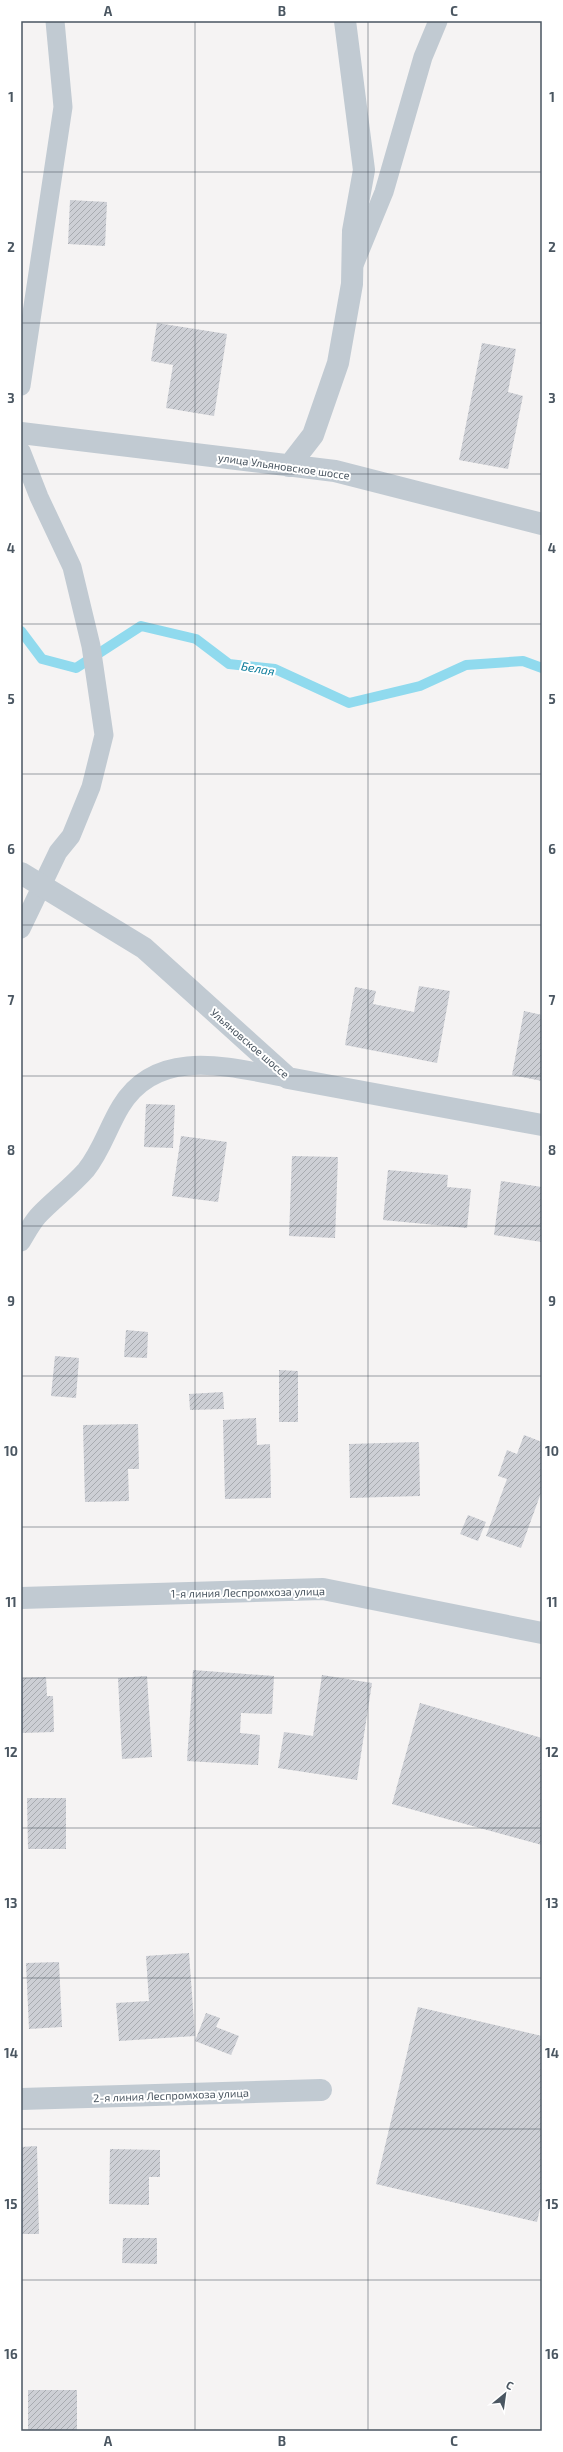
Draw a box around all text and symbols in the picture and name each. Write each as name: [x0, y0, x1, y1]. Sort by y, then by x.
text: A: [104, 3, 113, 19]
text: B: [278, 3, 286, 19]
text: C: [450, 3, 458, 19]
text: 1: [8, 89, 14, 105]
text: 1: [549, 89, 555, 105]
text: 2: [7, 239, 15, 255]
text: 2: [548, 239, 556, 255]
text: 3: [7, 390, 15, 406]
text: 3: [548, 390, 556, 406]
street label: улица Ульяновское шоссе: [217, 450, 351, 483]
text: 4: [7, 540, 15, 556]
text: 4: [548, 540, 556, 556]
water label: Белая: [240, 658, 276, 678]
text: 5: [7, 691, 15, 707]
text: 5: [548, 691, 556, 707]
text: 6: [7, 841, 15, 857]
text: 6: [548, 841, 556, 857]
text: 7: [8, 992, 15, 1008]
text: 7: [549, 992, 556, 1008]
street label: Ульяновское шоссе: [208, 1005, 292, 1081]
text: 8: [7, 1142, 15, 1158]
text: 8: [548, 1142, 556, 1158]
text: 9: [7, 1293, 15, 1309]
text: 9: [548, 1293, 556, 1309]
text: 10: [4, 1443, 18, 1459]
text: 10: [545, 1443, 559, 1459]
street label: 1-я линия Леспромхоза улица: [171, 1584, 325, 1601]
text: 11: [5, 1594, 17, 1610]
text: 11: [546, 1594, 558, 1610]
text: 12: [4, 1744, 18, 1760]
text: 12: [545, 1744, 559, 1760]
text: 13: [5, 1895, 18, 1911]
text: 13: [546, 1895, 559, 1911]
text: 14: [4, 2045, 18, 2061]
text: 14: [545, 2045, 559, 2061]
street label: 2-я линия Леспромхоза улица: [93, 2086, 249, 2105]
text: 15: [5, 2196, 17, 2212]
text: 15: [546, 2196, 558, 2212]
text: 16: [4, 2346, 18, 2362]
text: 16: [545, 2346, 559, 2362]
north arrow: [485, 2374, 525, 2414]
text: С: [504, 2378, 517, 2392]
text: A: [104, 2433, 113, 2449]
text: B: [278, 2433, 286, 2449]
text: C: [450, 2433, 458, 2449]

